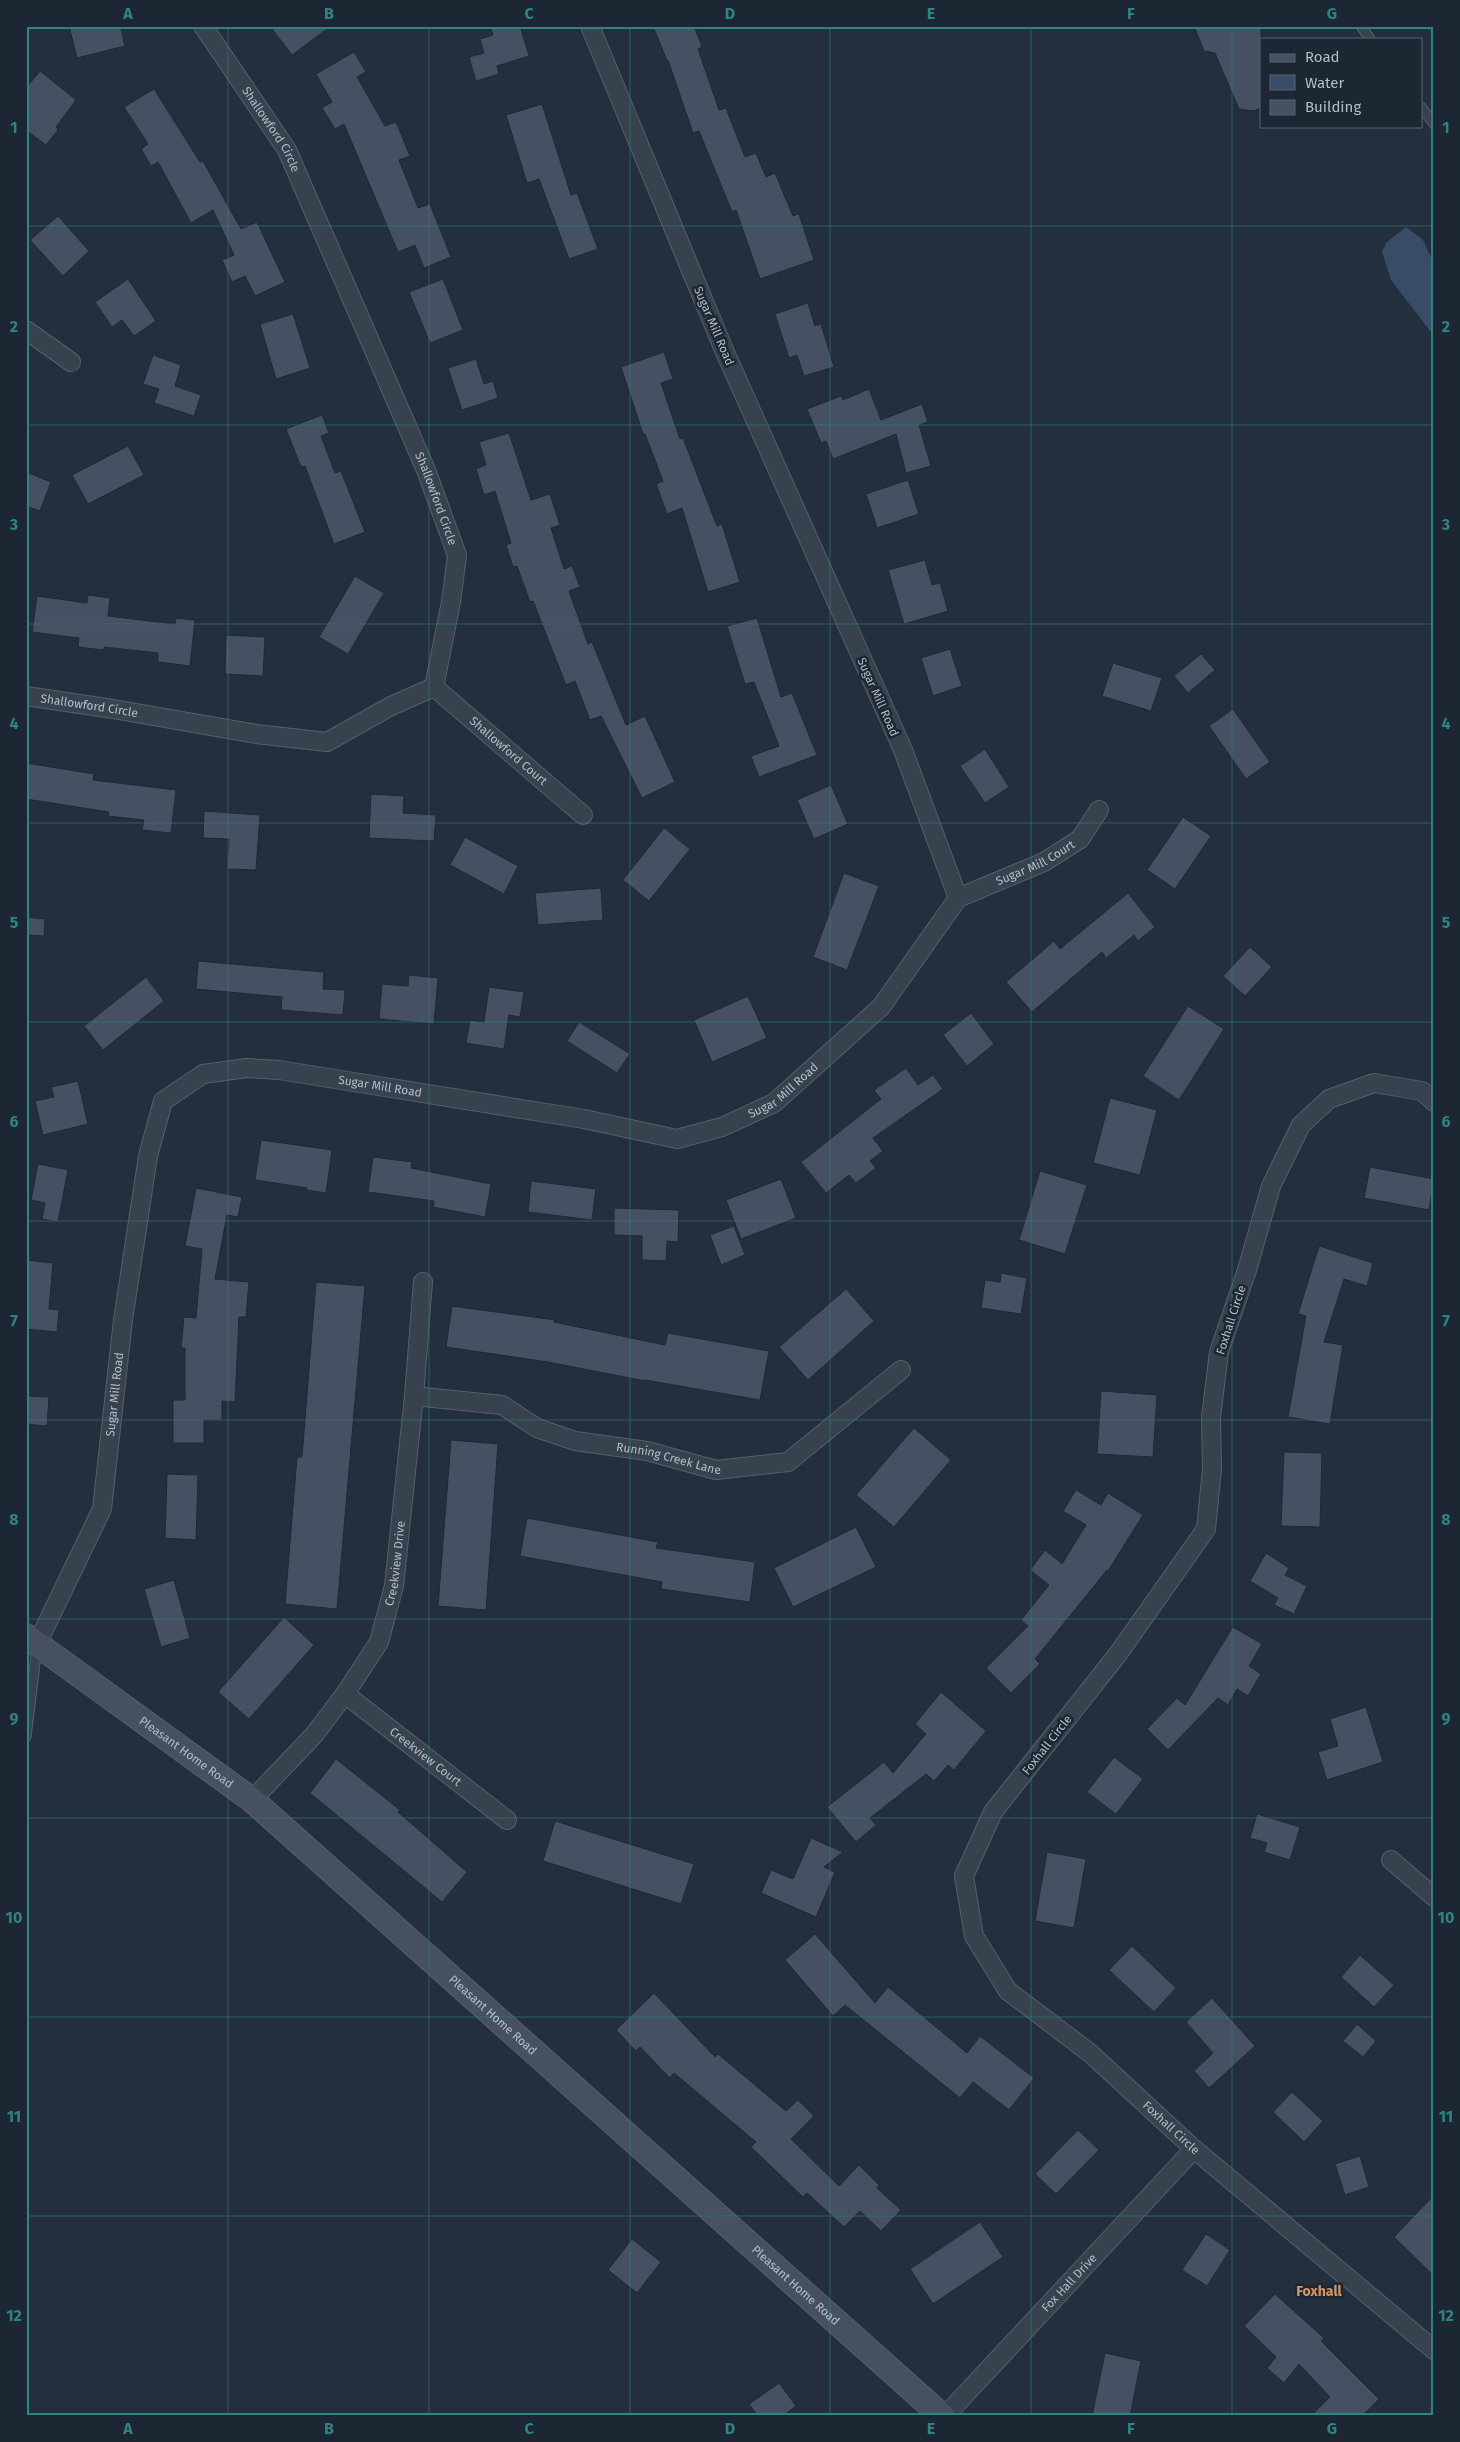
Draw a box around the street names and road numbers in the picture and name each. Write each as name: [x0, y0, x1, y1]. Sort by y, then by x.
street label: Shallowford Circle: [239, 84, 303, 174]
street label: Sugar Mill Road: [691, 284, 737, 368]
street label: Shallowford Circle: [412, 450, 460, 547]
street label: Sugar Mill Road: [854, 656, 902, 738]
street label: Shallowford Circle: [40, 691, 139, 720]
street label: Shallowford Court: [467, 714, 550, 788]
street label: Sugar Mill Court: [994, 837, 1078, 888]
street label: Sugar Mill Road: [746, 1060, 821, 1121]
street label: Sugar Mill Road: [337, 1073, 423, 1100]
street label: Foxhall Circle: [1213, 1284, 1249, 1356]
street label: Sugar Mill Road: [103, 1352, 126, 1437]
street label: Running Creek Lane: [615, 1440, 722, 1477]
street label: Creekview Drive: [382, 1520, 408, 1607]
street label: Foxhall Circle: [1019, 1712, 1075, 1778]
street label: Pleasant Home Road: [137, 1714, 236, 1791]
street label: Creekview Court: [387, 1724, 465, 1789]
street label: Pleasant Home Road: [446, 1972, 539, 2058]
street label: Foxhall Circle: [1140, 2098, 1202, 2158]
street label: Pleasant Home Road: [749, 2243, 842, 2328]
street label: Fox Hall Drive: [1039, 2251, 1100, 2315]

